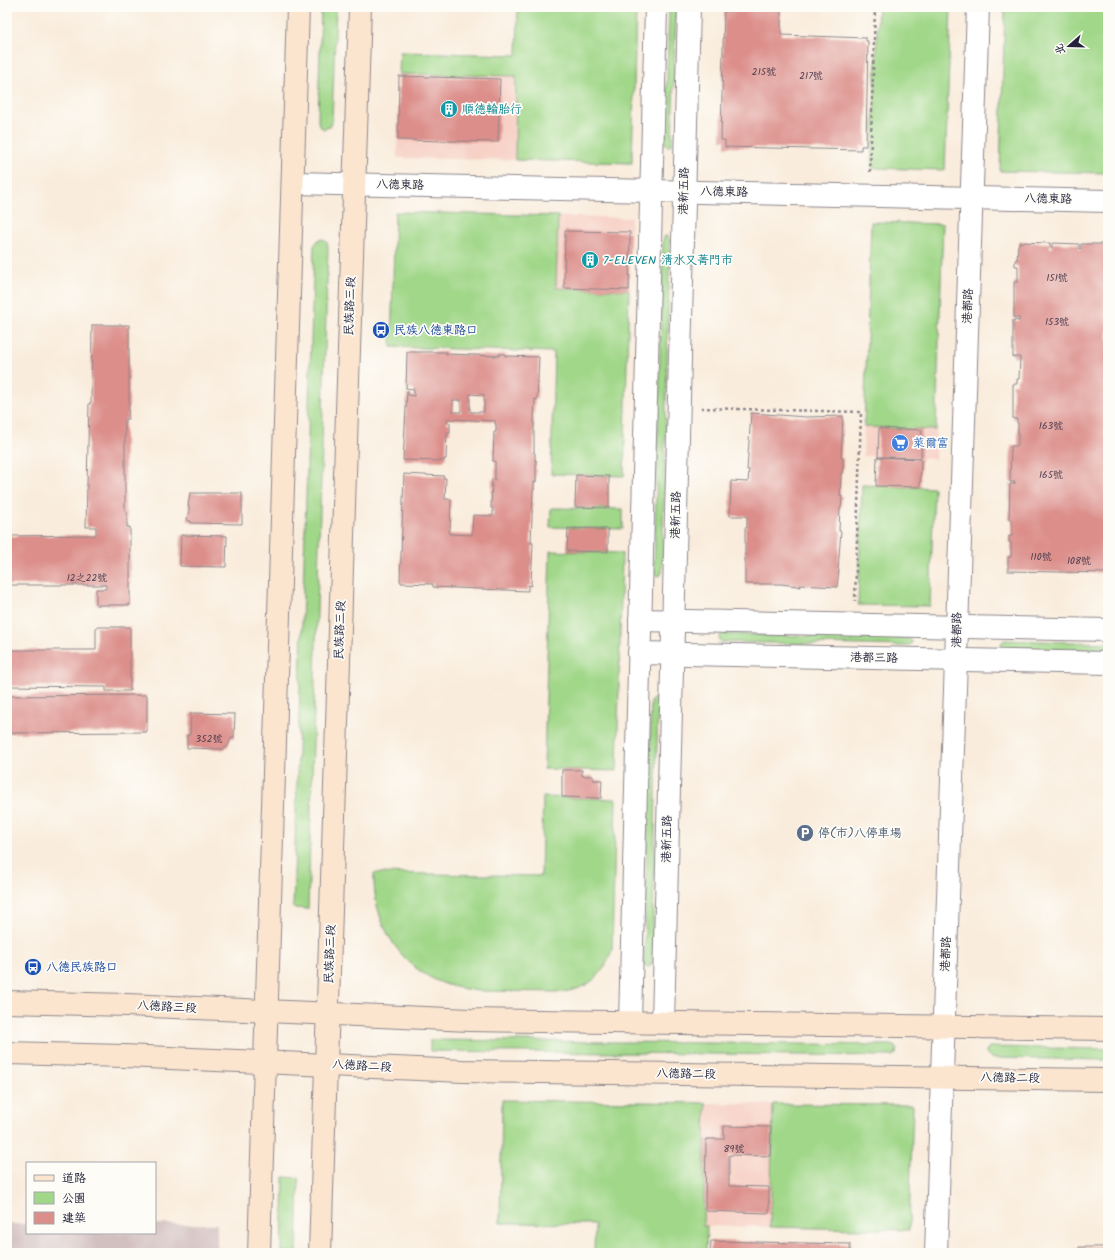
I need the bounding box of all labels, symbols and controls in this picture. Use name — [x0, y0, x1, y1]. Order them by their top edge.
north arrow — [1049, 26, 1089, 66]
text: 北 — [1050, 41, 1071, 57]
house number: 215號 — [752, 64, 776, 80]
house number: 217號 — [799, 68, 823, 84]
building icon: 順德輪胎行 — [439, 99, 459, 119]
place label: 順德輪胎行 — [462, 100, 522, 119]
street label: 港新五路 — [674, 167, 694, 215]
street label: 八德東路 — [376, 175, 424, 195]
street label: 八德東路 — [700, 182, 748, 202]
street label: 八德東路 — [1024, 189, 1072, 209]
building icon: 7-ELEVEN 清水又菁門市 — [580, 250, 600, 270]
place label: 7-ELEVEN 清水又菁門市 — [603, 251, 733, 270]
house number: 151號 — [1046, 270, 1068, 286]
street label: 民族路三段 — [339, 276, 361, 336]
street label: 港都路 — [958, 288, 978, 324]
house number: 153號 — [1045, 314, 1069, 330]
bus stop icon: 民族八德東路口 — [371, 320, 391, 340]
place label: 民族八德東路口 — [394, 321, 478, 340]
house number: 163號 — [1039, 418, 1063, 434]
supermarket icon: 萊爾富 — [890, 433, 910, 453]
place label: 萊爾富 — [913, 434, 949, 453]
house number: 165號 — [1039, 467, 1063, 483]
street label: 港新五路 — [666, 491, 686, 539]
house number: 110號 — [1030, 549, 1052, 565]
house number: 108號 — [1067, 553, 1091, 569]
house number: 12之22號 — [67, 570, 107, 586]
street label: 民族路三段 — [329, 600, 351, 660]
street label: 港都路 — [947, 612, 967, 648]
street label: 港都三路 — [850, 648, 898, 668]
house number: 352號 — [196, 731, 222, 747]
street label: 港新五路 — [657, 815, 677, 863]
parking icon: 停(市)八停車場 — [795, 823, 815, 843]
place label: 停(市)八停車場 — [818, 824, 902, 843]
street label: 民族路三段 — [319, 924, 341, 984]
street label: 港都路 — [936, 936, 956, 972]
bus stop icon: 八德民族路口 — [23, 957, 43, 977]
place label: 八德民族路口 — [46, 958, 118, 977]
street label: 八德路三段 — [137, 996, 197, 1018]
street label: 八德路二段 — [332, 1055, 392, 1077]
street label: 八德路二段 — [656, 1064, 716, 1084]
street label: 八德路二段 — [980, 1068, 1040, 1088]
house number: 89號 — [724, 1141, 744, 1157]
legend — [26, 1162, 156, 1234]
text: 道路 — [62, 1169, 86, 1188]
text: 公園 — [62, 1189, 86, 1208]
text: 建築 — [62, 1209, 86, 1228]

